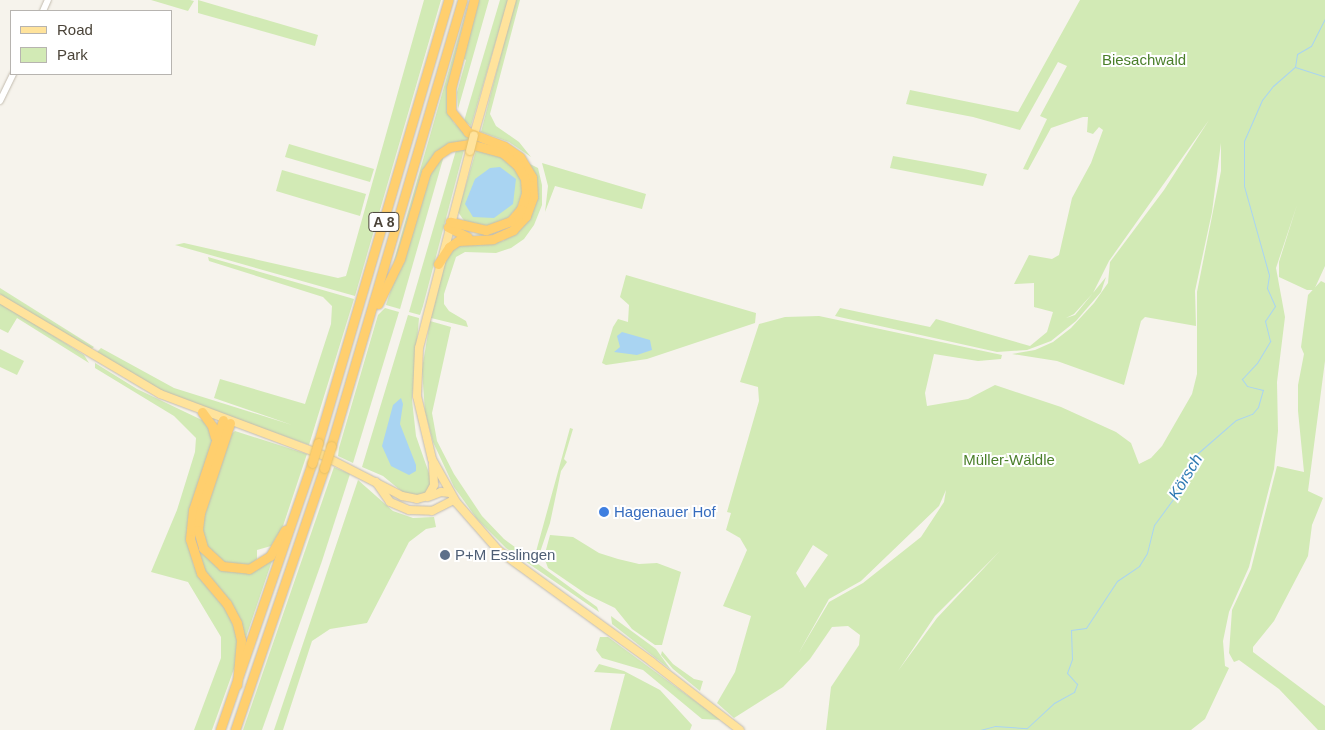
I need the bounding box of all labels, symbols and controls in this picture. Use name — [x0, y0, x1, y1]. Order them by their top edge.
legend — [10, 10, 172, 75]
text: Road — [57, 21, 93, 38]
text: Park — [57, 46, 88, 63]
park label: Biesachwald — [1102, 51, 1186, 69]
road number: A 8 — [368, 210, 400, 233]
park label: Müller-Wäldle — [963, 451, 1055, 469]
water label: Körsch — [1165, 451, 1207, 503]
place label: Hagenauer Hof — [614, 503, 716, 521]
marker: Hagenauer Hof — [598, 506, 610, 518]
place label: P+M Esslingen — [455, 546, 555, 564]
marker: P+M Esslingen — [439, 549, 451, 561]

